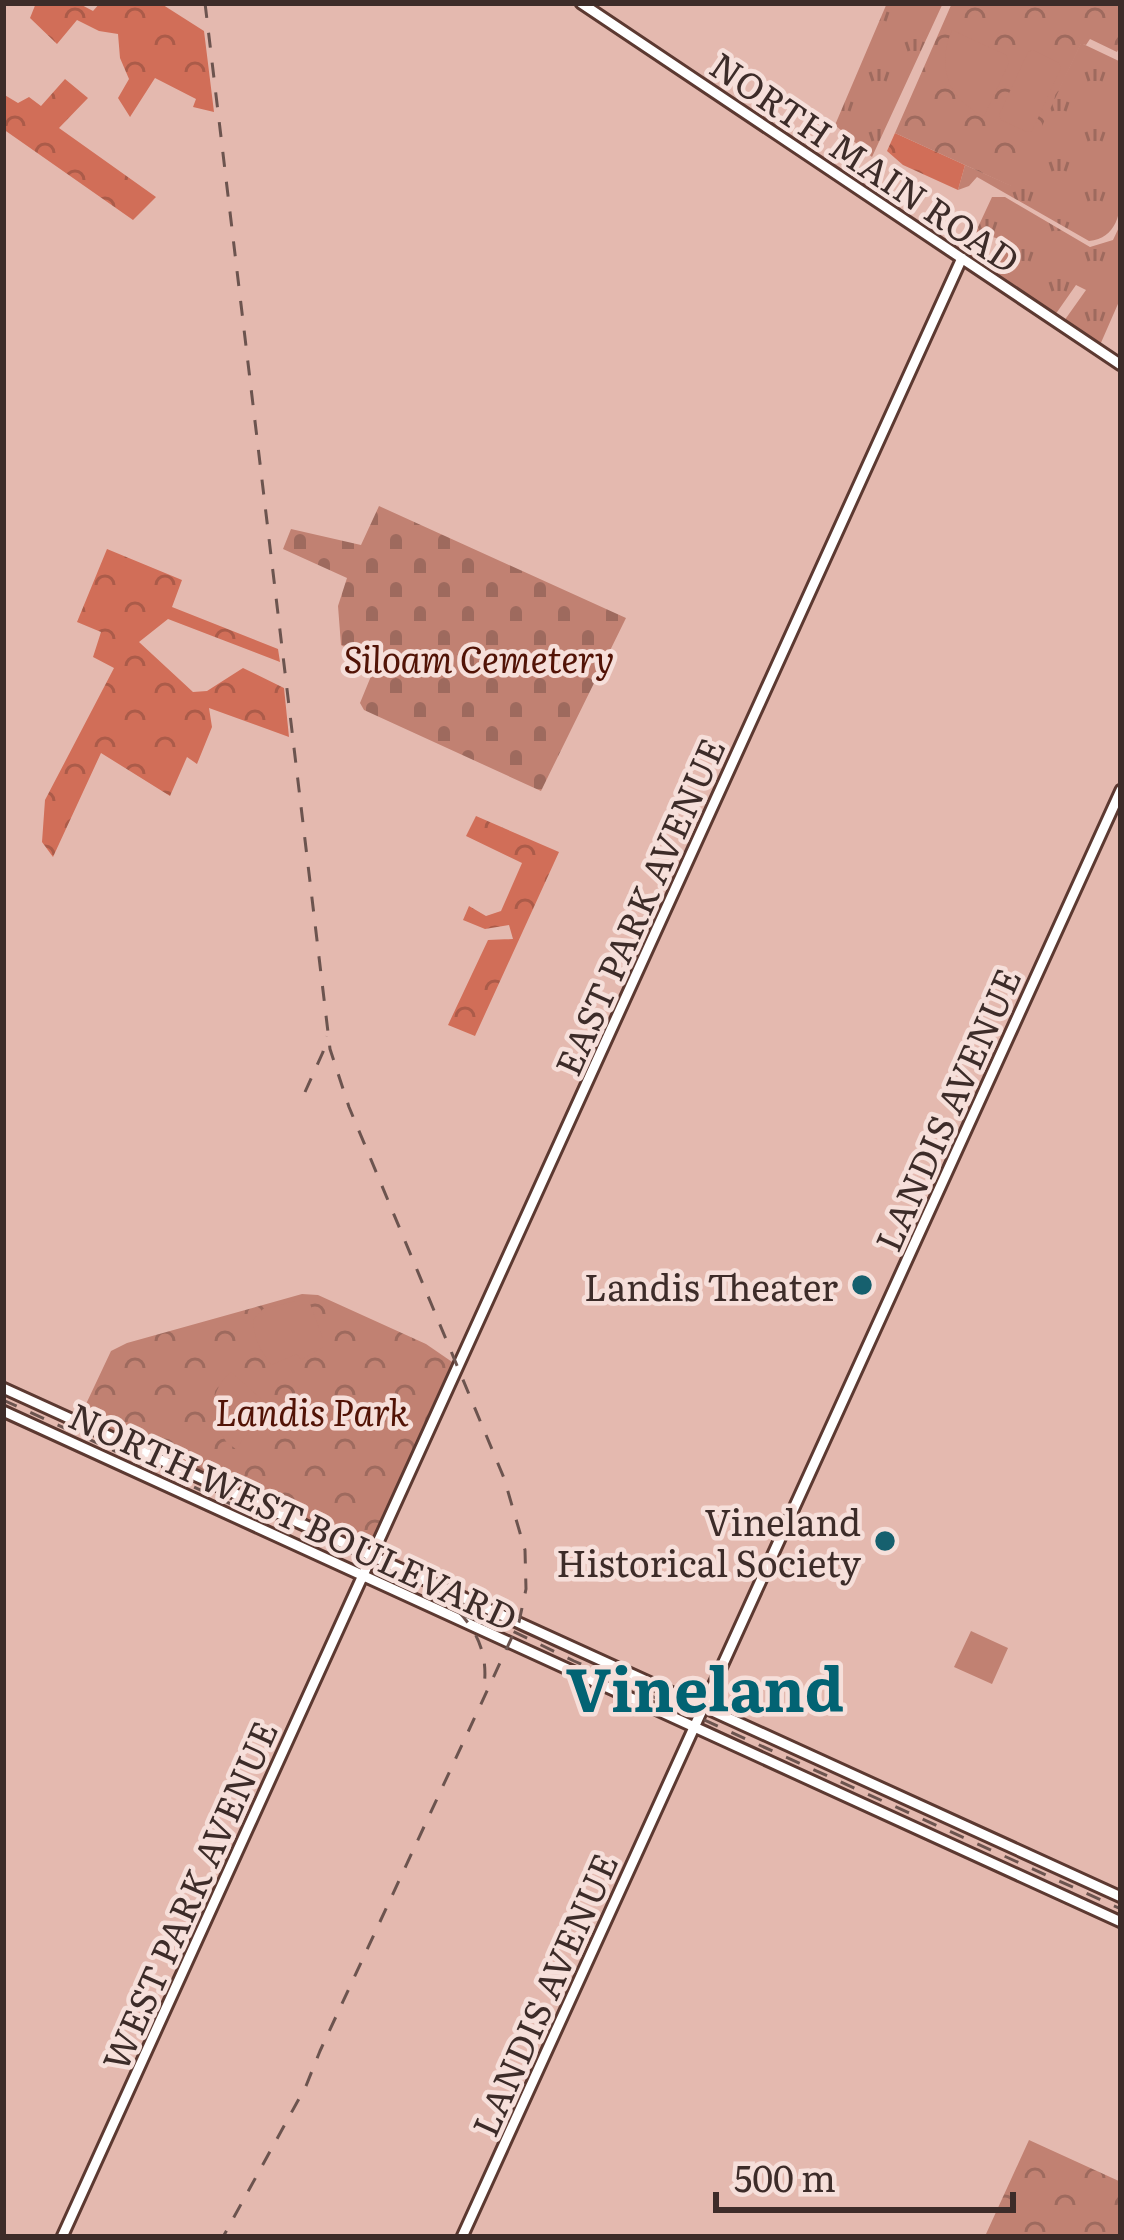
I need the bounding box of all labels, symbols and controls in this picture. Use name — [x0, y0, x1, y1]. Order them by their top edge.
street label: NORTH MAIN ROAD — [701, 37, 1031, 285]
park label: Siloam Cemetery — [344, 631, 614, 684]
street label: EAST PARK AVENUE — [540, 729, 736, 1083]
street label: LANDIS AVENUE — [860, 959, 1032, 1259]
place label: Landis Theater — [584, 1259, 838, 1312]
marker: Landis Theater — [849, 1272, 875, 1298]
park label: Landis Park — [215, 1384, 409, 1437]
street label: NORTH WEST BOULEVARD — [61, 1388, 527, 1642]
place label: Vineland Historical Society — [556, 1494, 861, 1588]
marker: Vineland Historical Society — [872, 1528, 898, 1554]
district label: Vineland — [566, 1641, 844, 1730]
street label: WEST PARK AVENUE — [87, 1712, 289, 2078]
street label: LANDIS AVENUE — [457, 1844, 629, 2144]
scale bar — [716, 2138, 1013, 2212]
text: 500 m — [734, 2150, 836, 2203]

